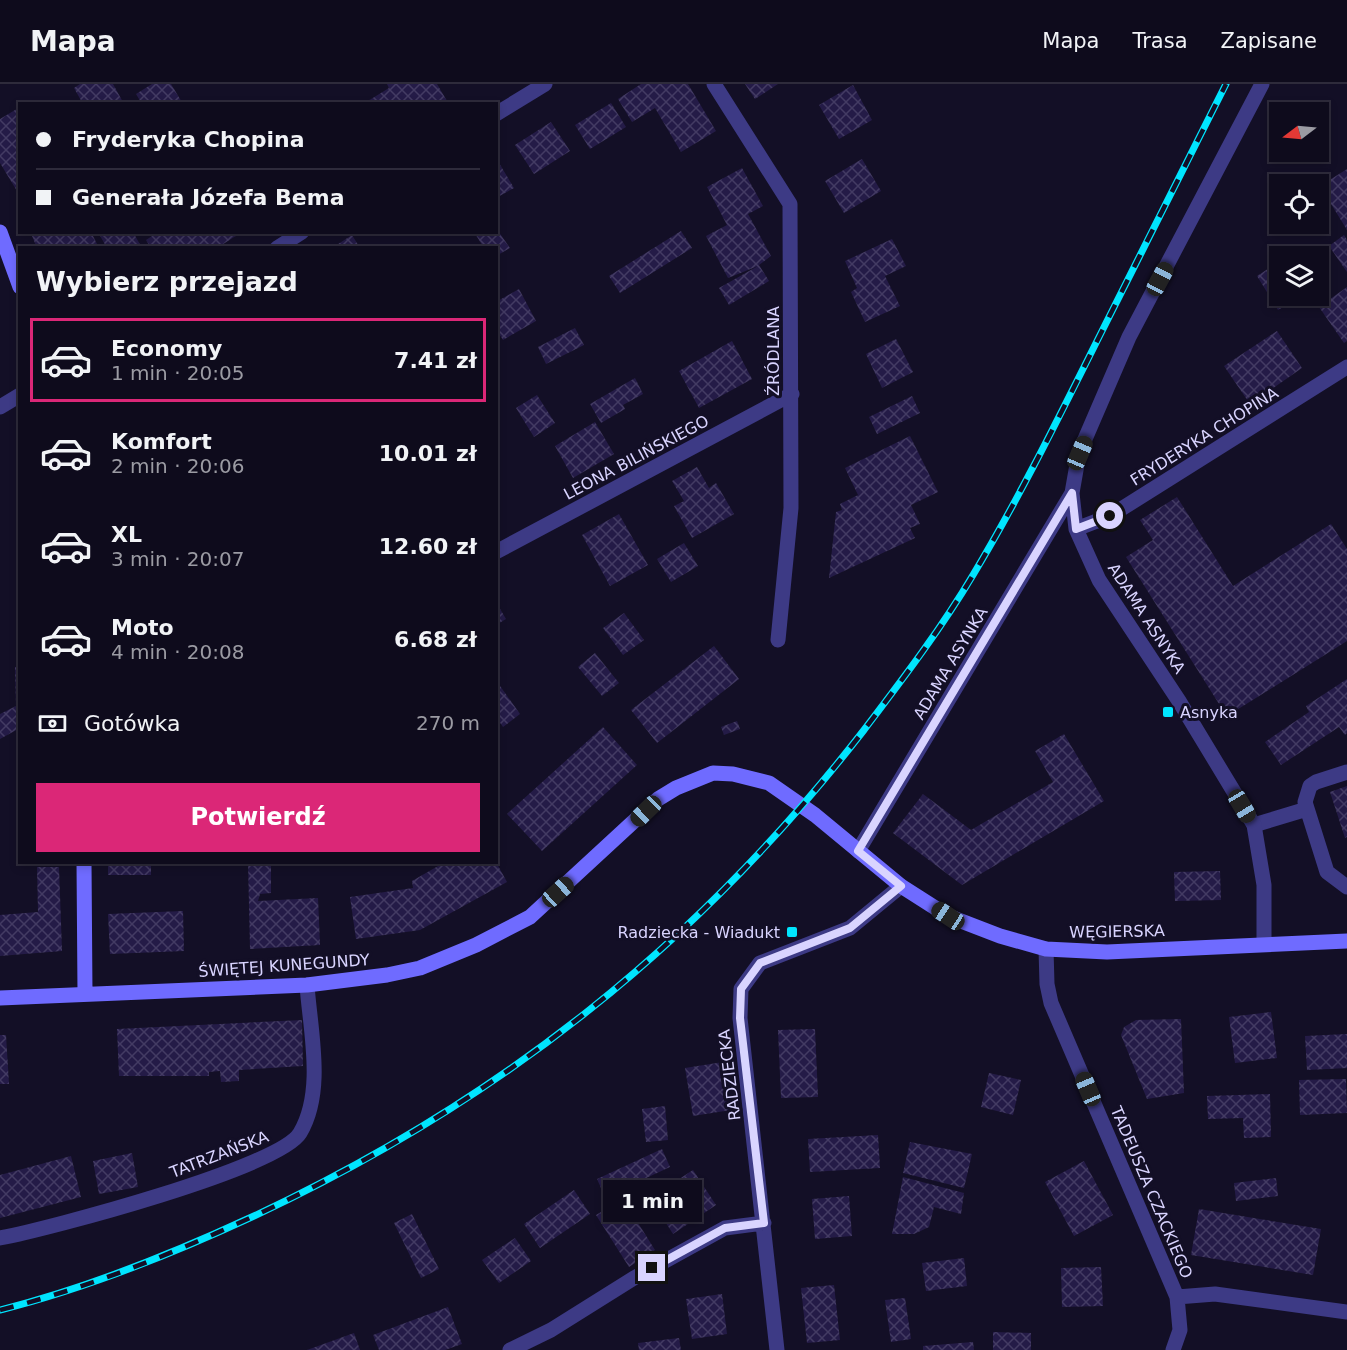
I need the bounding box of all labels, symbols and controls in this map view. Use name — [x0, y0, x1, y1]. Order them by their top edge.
text: Mapa — [30, 25, 116, 58]
text: Mapa — [1042, 29, 1099, 53]
text: Trasa — [1132, 29, 1188, 53]
text: Zapisane — [1221, 29, 1317, 53]
north arrow — [1269, 102, 1329, 162]
map controls — [1269, 102, 1329, 306]
text: Fryderyka Chopina — [72, 127, 305, 152]
button: locate — [1269, 174, 1329, 234]
text: Generała Józefa Bema — [72, 185, 345, 210]
button: layers — [1269, 246, 1329, 306]
car — [1144, 259, 1176, 299]
text: Wybierz przejazd — [36, 266, 298, 297]
street label: ŹRÓDLANA — [764, 306, 783, 396]
icon: car — [39, 333, 93, 387]
text: Economy — [111, 336, 222, 361]
text: 7.41 zł — [394, 348, 477, 373]
text: 1 min · 20:05 — [111, 361, 245, 385]
street label: FRYDERYKA CHOPINA — [1127, 383, 1282, 490]
street label: LEONA BILIŃSKIEGO — [561, 411, 712, 504]
icon: car — [39, 426, 93, 480]
text: Komfort — [111, 429, 212, 454]
car — [1065, 433, 1095, 473]
text: 10.01 zł — [379, 441, 477, 466]
text: 2 min · 20:06 — [111, 454, 245, 478]
route start — [1096, 502, 1123, 529]
icon: car — [39, 519, 93, 573]
text: XL — [111, 522, 142, 547]
text: 12.60 zł — [379, 534, 477, 559]
text: 3 min · 20:07 — [111, 547, 245, 571]
street label: ADAMA ASNYKA — [1104, 560, 1189, 677]
street label: ADAMA ASYNKA — [909, 604, 992, 723]
icon: car — [39, 612, 93, 666]
text: Moto — [111, 615, 174, 640]
text: 6.68 zł — [394, 627, 477, 652]
text: 4 min · 20:08 — [111, 640, 245, 664]
place label: Asnyka — [1180, 703, 1238, 722]
marker: Asnyka — [1161, 705, 1175, 719]
icon: cash — [36, 707, 69, 740]
text: Gotówka — [84, 711, 180, 736]
text: 270 m — [416, 711, 480, 735]
button: Potwierdź — [36, 783, 480, 852]
car — [1225, 786, 1259, 826]
car — [627, 792, 665, 830]
car — [539, 873, 577, 911]
car — [928, 899, 968, 933]
street label: WĘGIERSKA — [1069, 921, 1165, 942]
place label: Radziecka - Wiadukt — [618, 923, 780, 942]
marker: Radziecka - Wiadukt — [785, 925, 799, 939]
street label: ŚWIĘTEJ KUNEGUNDY — [198, 950, 371, 981]
street label: RADZIECKA — [714, 1028, 745, 1122]
car — [1073, 1069, 1103, 1109]
street label: TADEUSZA CZACKIEGO — [1106, 1102, 1196, 1281]
street label: TATRZAŃSKA — [166, 1127, 271, 1182]
callout: 1 min — [602, 1181, 702, 1223]
text: 1 min — [621, 1189, 684, 1213]
route end — [638, 1254, 665, 1281]

